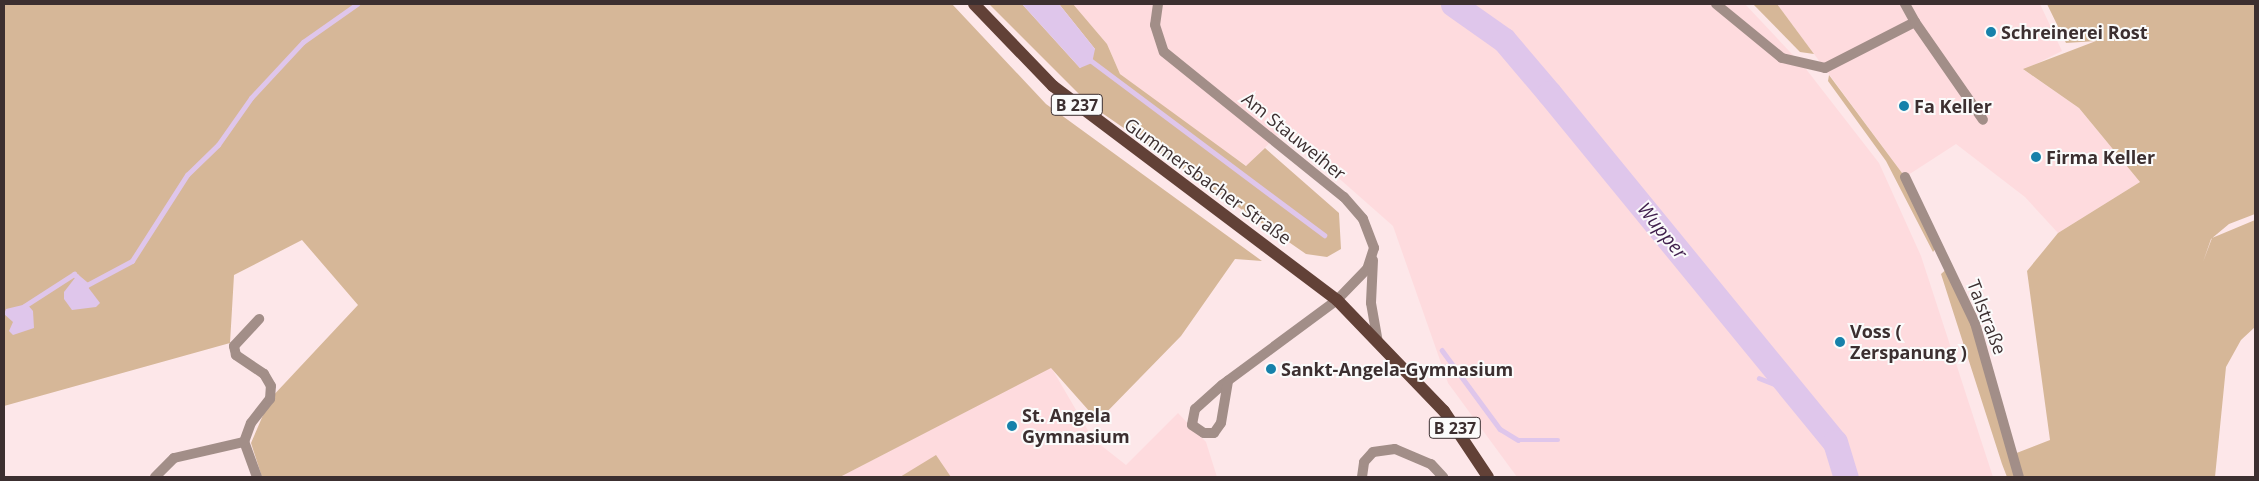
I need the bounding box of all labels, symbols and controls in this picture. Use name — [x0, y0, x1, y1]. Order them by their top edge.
place label: Schreinerei Rost — [2001, 21, 2148, 43]
marker: Schreinerei Rost — [1985, 26, 1997, 38]
street label: Am Stauweiher — [1238, 88, 1350, 184]
road number: B 237 — [1051, 92, 1103, 118]
place label: Fa Keller — [1914, 95, 1992, 117]
marker: Fa Keller — [1898, 100, 1910, 112]
street label: Gummersbacher Straße — [1120, 113, 1296, 249]
place label: Firma Keller — [2046, 146, 2155, 168]
marker: Firma Keller — [2030, 151, 2042, 163]
water label: Wupper — [1632, 198, 1692, 264]
street label: Talstraße — [1963, 277, 2011, 357]
place label: Voss ( Zerspanung ) — [1850, 321, 1967, 364]
marker: Voss ( Zerspanung ) — [1834, 336, 1846, 348]
place label: Sankt-Angela-Gymnasium — [1281, 358, 1513, 380]
marker: Sankt-Angela-Gymnasium — [1265, 363, 1277, 375]
place label: St. Angela Gymnasium — [1022, 405, 1130, 448]
road number: B 237 — [1429, 414, 1481, 442]
marker: St. Angela Gymnasium — [1006, 420, 1018, 432]

